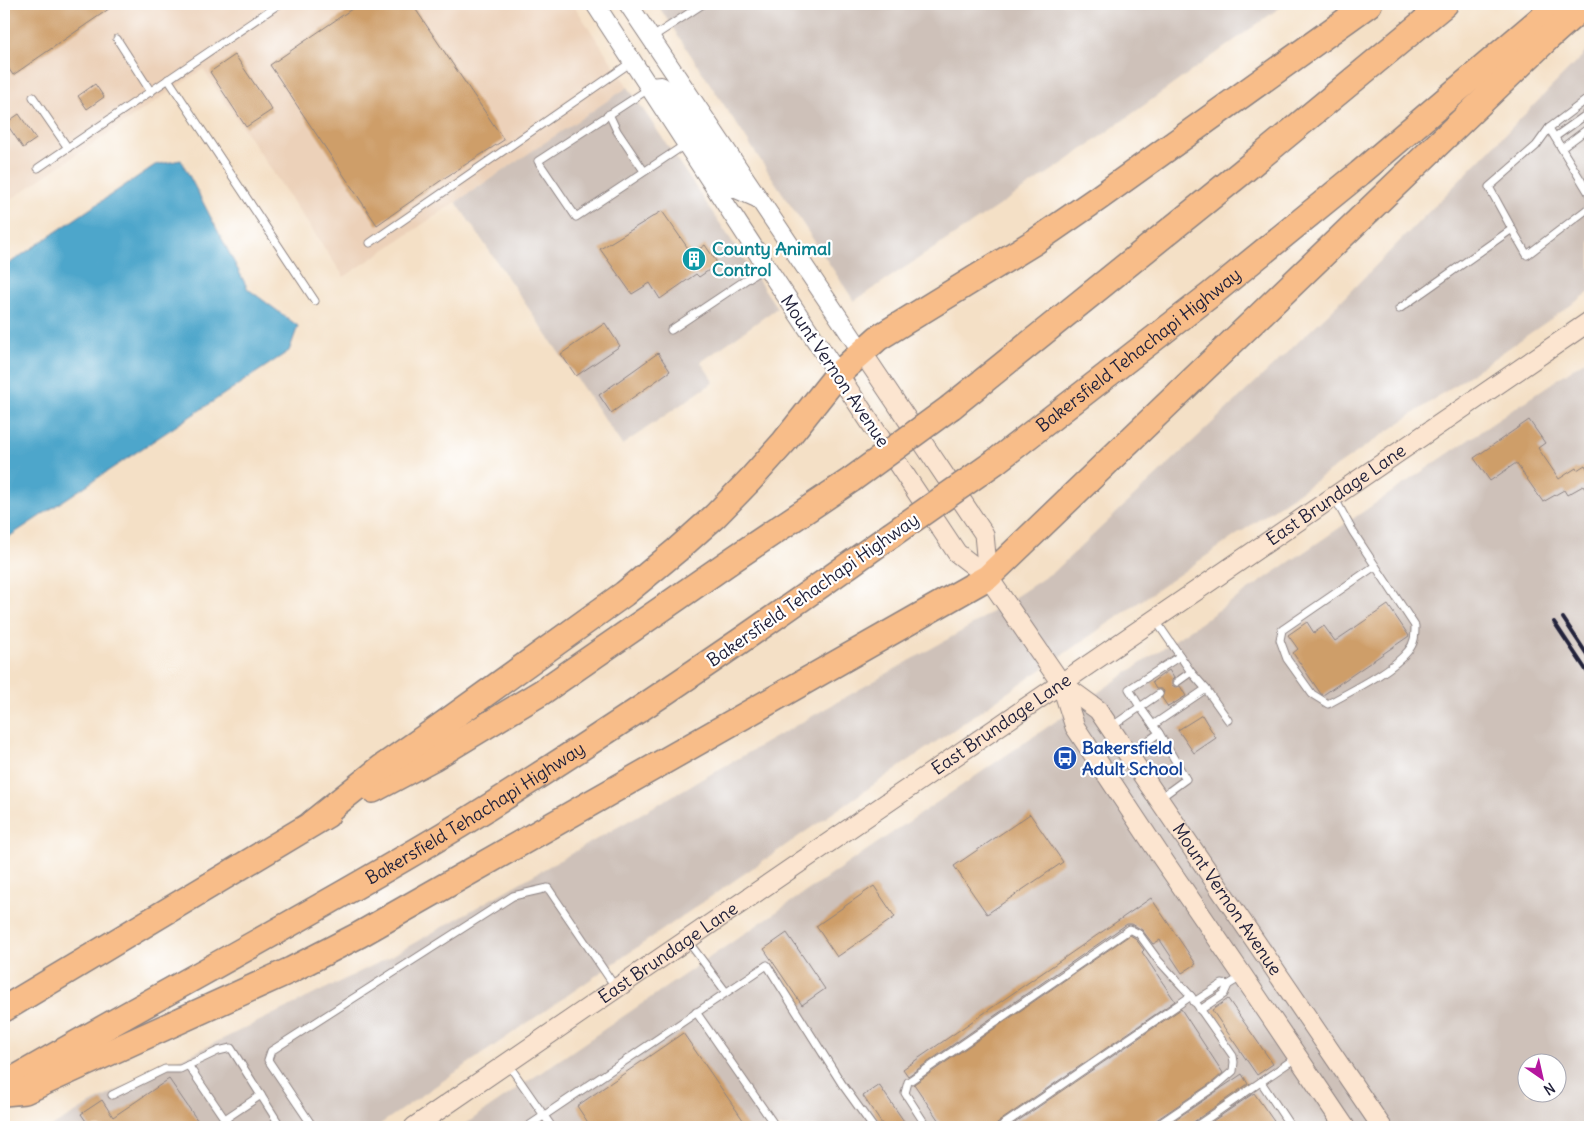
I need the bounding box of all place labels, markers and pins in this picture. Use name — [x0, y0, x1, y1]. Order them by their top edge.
place label: County Animal Control — [712, 237, 831, 281]
building icon: County Animal Control — [681, 246, 707, 272]
place label: Bakersfield Adult School — [1082, 736, 1183, 780]
bus stop icon: Bakersfield Adult School — [1052, 745, 1078, 771]

